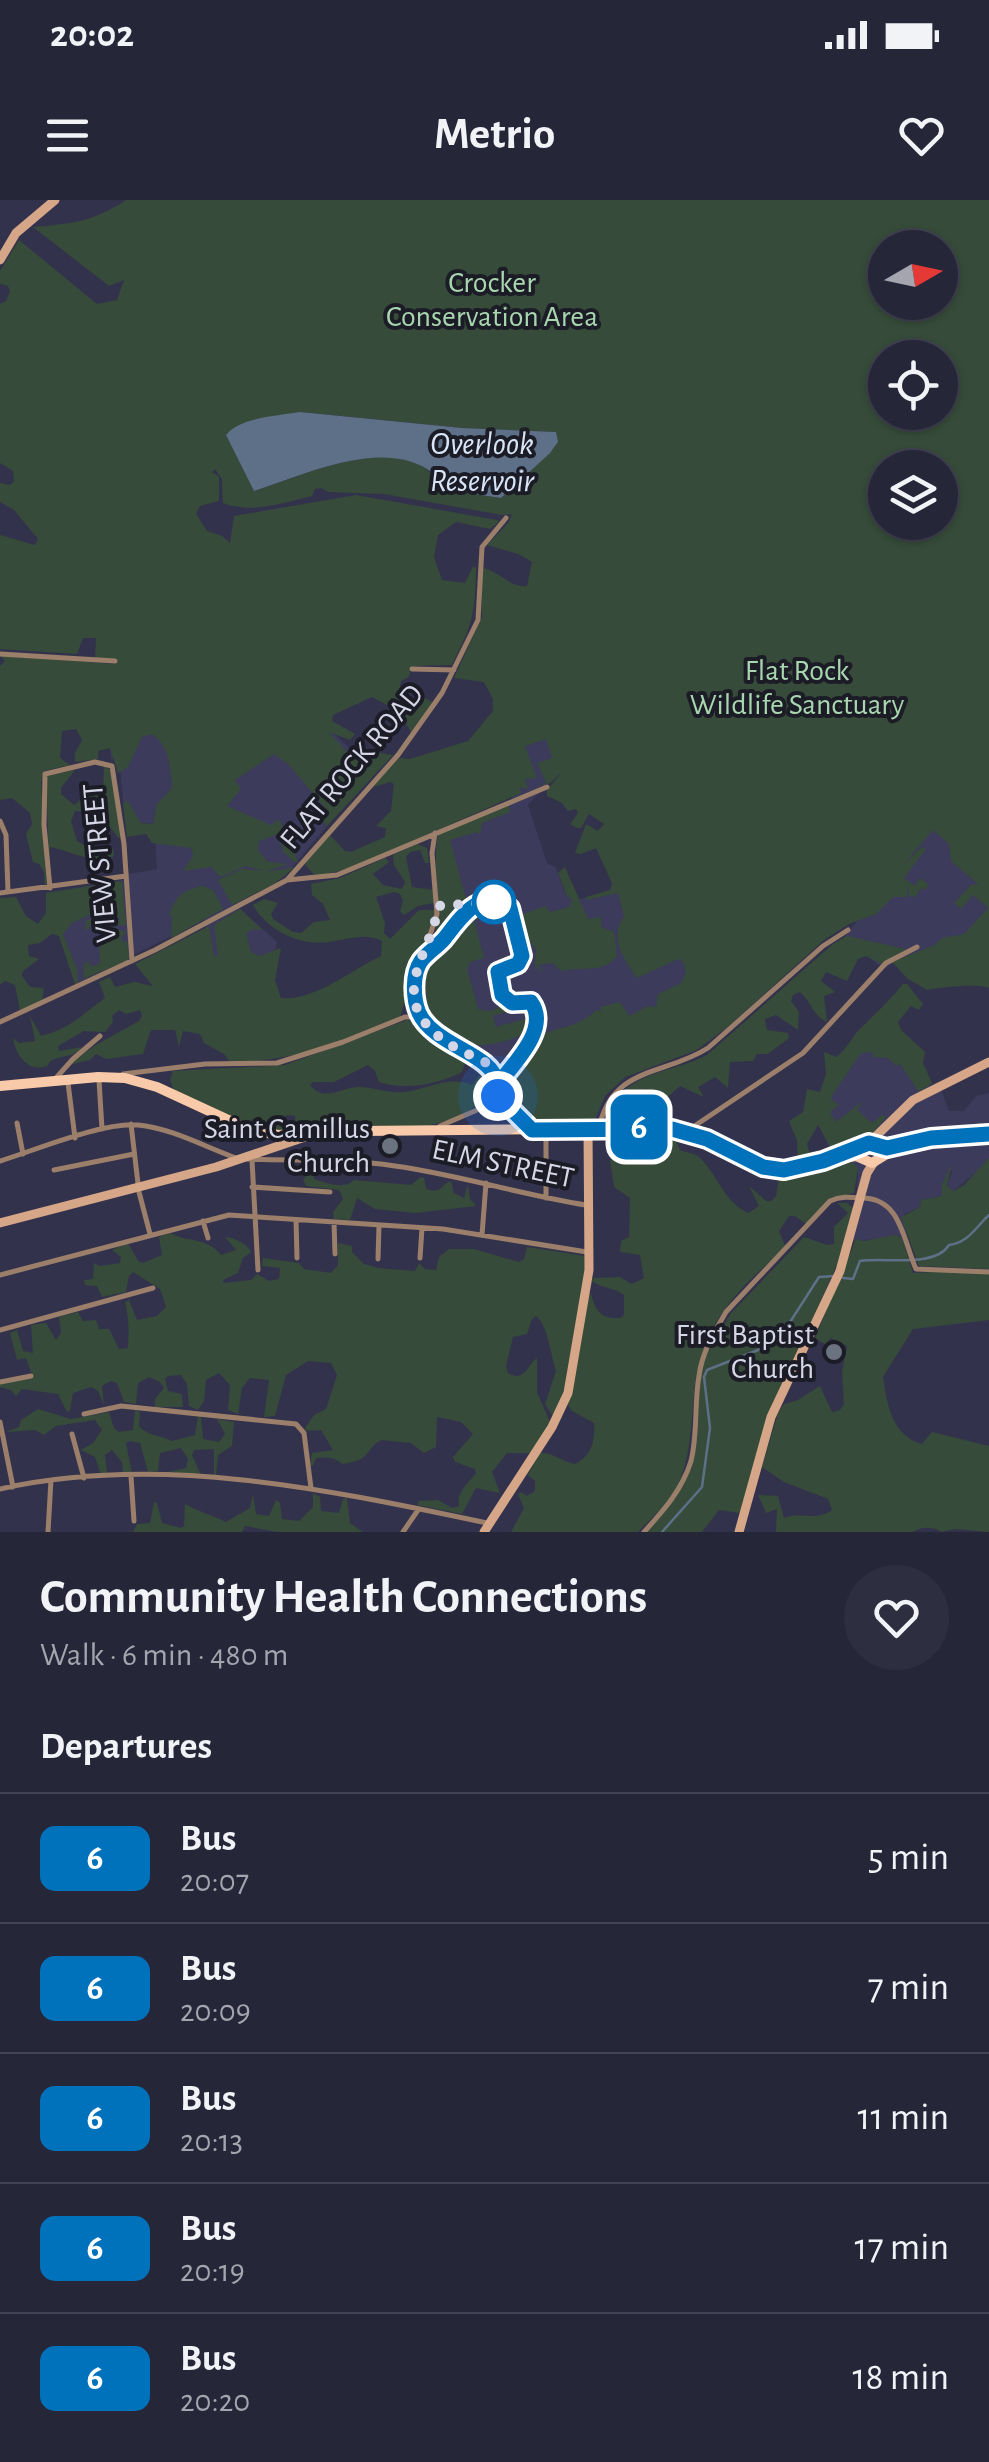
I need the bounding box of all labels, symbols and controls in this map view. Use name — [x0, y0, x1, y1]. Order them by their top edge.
text: 20:02 — [50, 16, 134, 54]
icon: menu — [40, 108, 95, 163]
icon: heart — [894, 108, 949, 163]
text: Metrio — [434, 112, 555, 157]
north arrow — [868, 230, 958, 320]
map controls — [868, 230, 958, 540]
park label: Crocker Conservation Area — [386, 268, 598, 332]
button: locate — [868, 340, 958, 430]
water label: Overlook Reservoir — [430, 428, 536, 497]
button: layers — [868, 450, 958, 540]
park label: Flat Rock Wildlife Sanctuary — [690, 656, 904, 720]
street label: FLAT ROCK ROAD — [275, 679, 429, 855]
street label: VIEW STREET — [78, 782, 122, 944]
unlabelled marker — [473, 881, 515, 923]
your location — [473, 1071, 523, 1121]
line badge: 6 — [606, 1094, 672, 1160]
text: 6 — [631, 1110, 647, 1145]
place label: Saint Camillus Church — [204, 1114, 370, 1178]
street label: ELM STREET — [429, 1134, 577, 1194]
marker: Saint Camillus Church — [379, 1135, 401, 1157]
place label: First Baptist Church — [676, 1320, 814, 1384]
marker: First Baptist Church — [823, 1341, 845, 1363]
button: heart — [844, 1565, 949, 1670]
text: Community Health Connections — [40, 1574, 647, 1622]
text: Walk · 6 min · 480 m — [40, 1639, 288, 1671]
text: Departures — [40, 1728, 212, 1766]
text: Bus — [180, 1820, 236, 1858]
text: 5 min — [868, 1839, 949, 1877]
text: 6 — [87, 1841, 103, 1876]
text: 20:07 — [180, 1865, 249, 1897]
text: Bus — [180, 1950, 236, 1988]
text: 7 min — [868, 1969, 949, 2007]
text: 6 — [87, 1971, 103, 2006]
text: 20:09 — [180, 1995, 251, 2027]
text: Bus — [180, 2080, 236, 2118]
text: 11 min — [857, 2099, 949, 2137]
text: 6 — [87, 2101, 103, 2136]
text: 20:13 — [180, 2125, 243, 2157]
text: Bus — [180, 2210, 236, 2248]
text: 17 min — [855, 2229, 949, 2267]
text: 6 — [87, 2231, 103, 2266]
text: 20:19 — [180, 2255, 245, 2287]
text: Bus — [180, 2340, 236, 2378]
text: 18 min — [852, 2359, 949, 2397]
text: 6 — [87, 2361, 103, 2396]
text: 20:20 — [180, 2385, 250, 2417]

